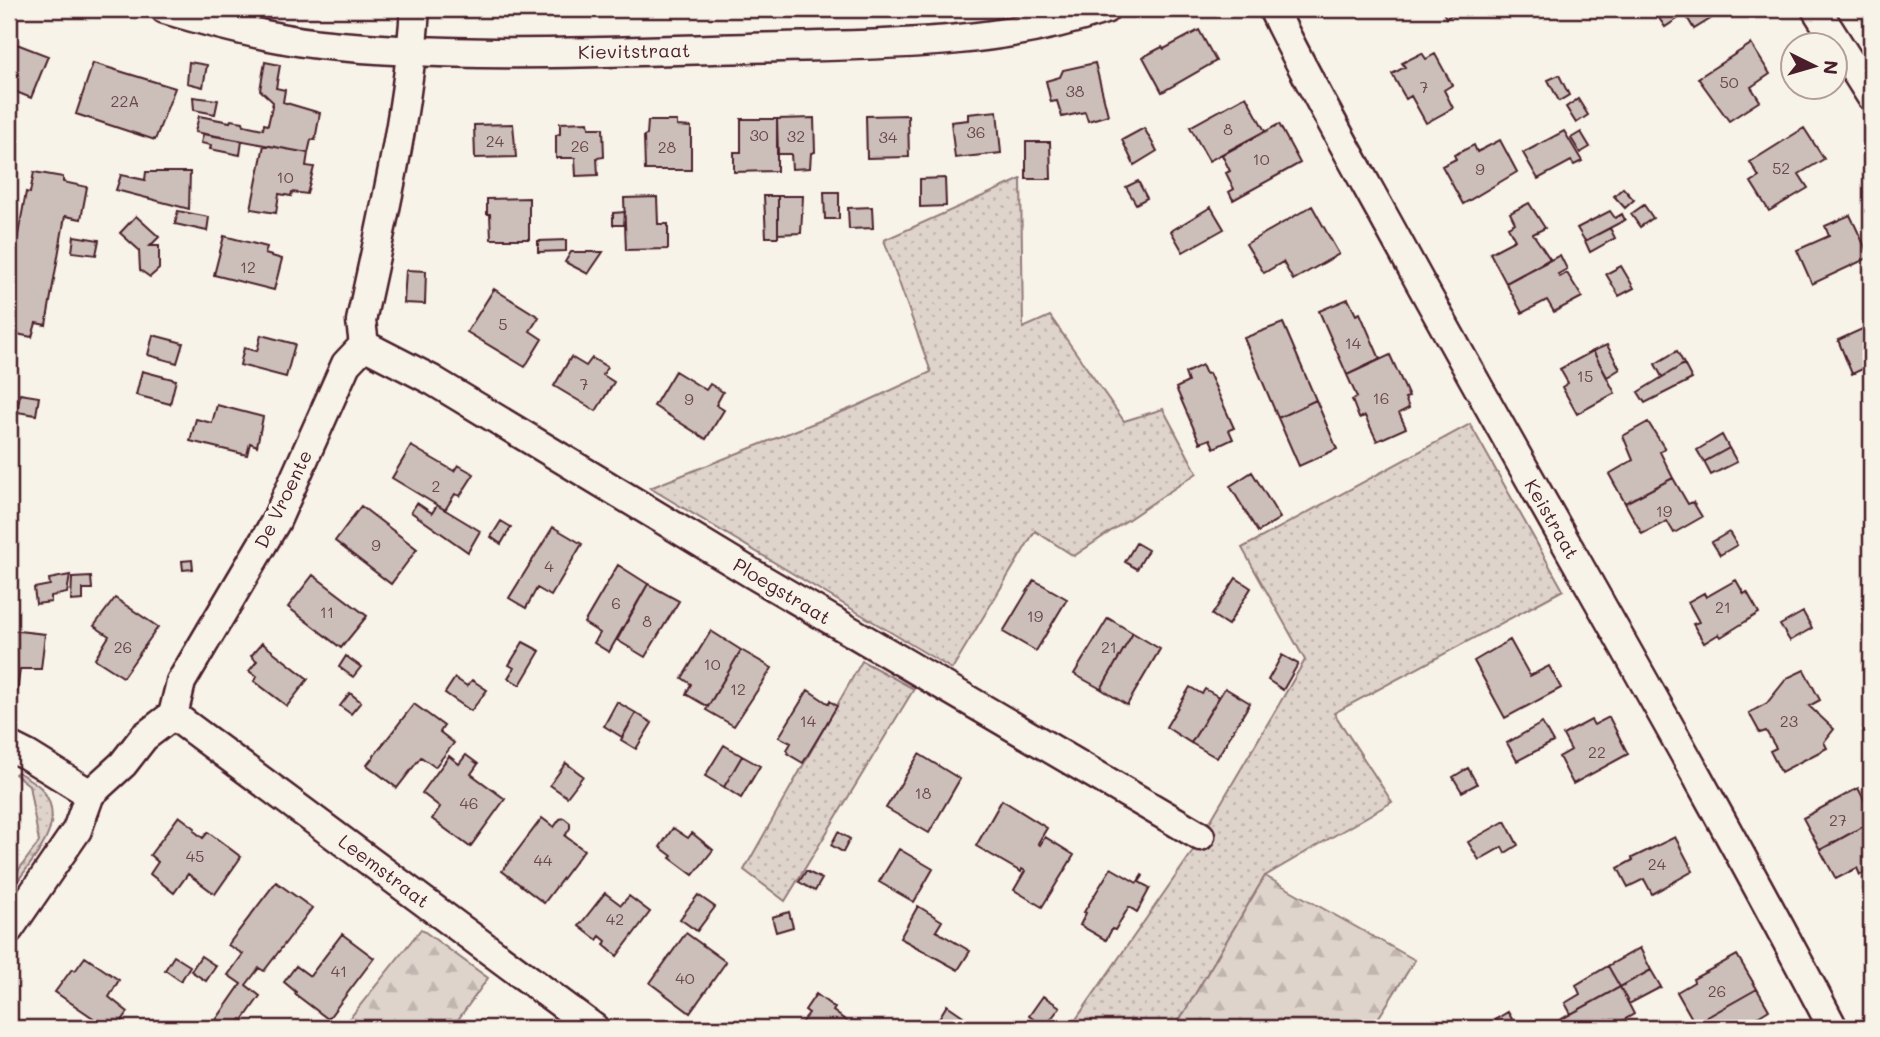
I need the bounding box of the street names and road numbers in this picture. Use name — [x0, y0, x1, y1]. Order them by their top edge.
street label: Kievitstraat — [578, 37, 690, 64]
street label: De Vroente — [248, 446, 317, 552]
street label: Keistraat — [1520, 474, 1585, 563]
street label: Ploegstraat — [729, 552, 836, 630]
street label: Leemstraat — [334, 828, 435, 913]

